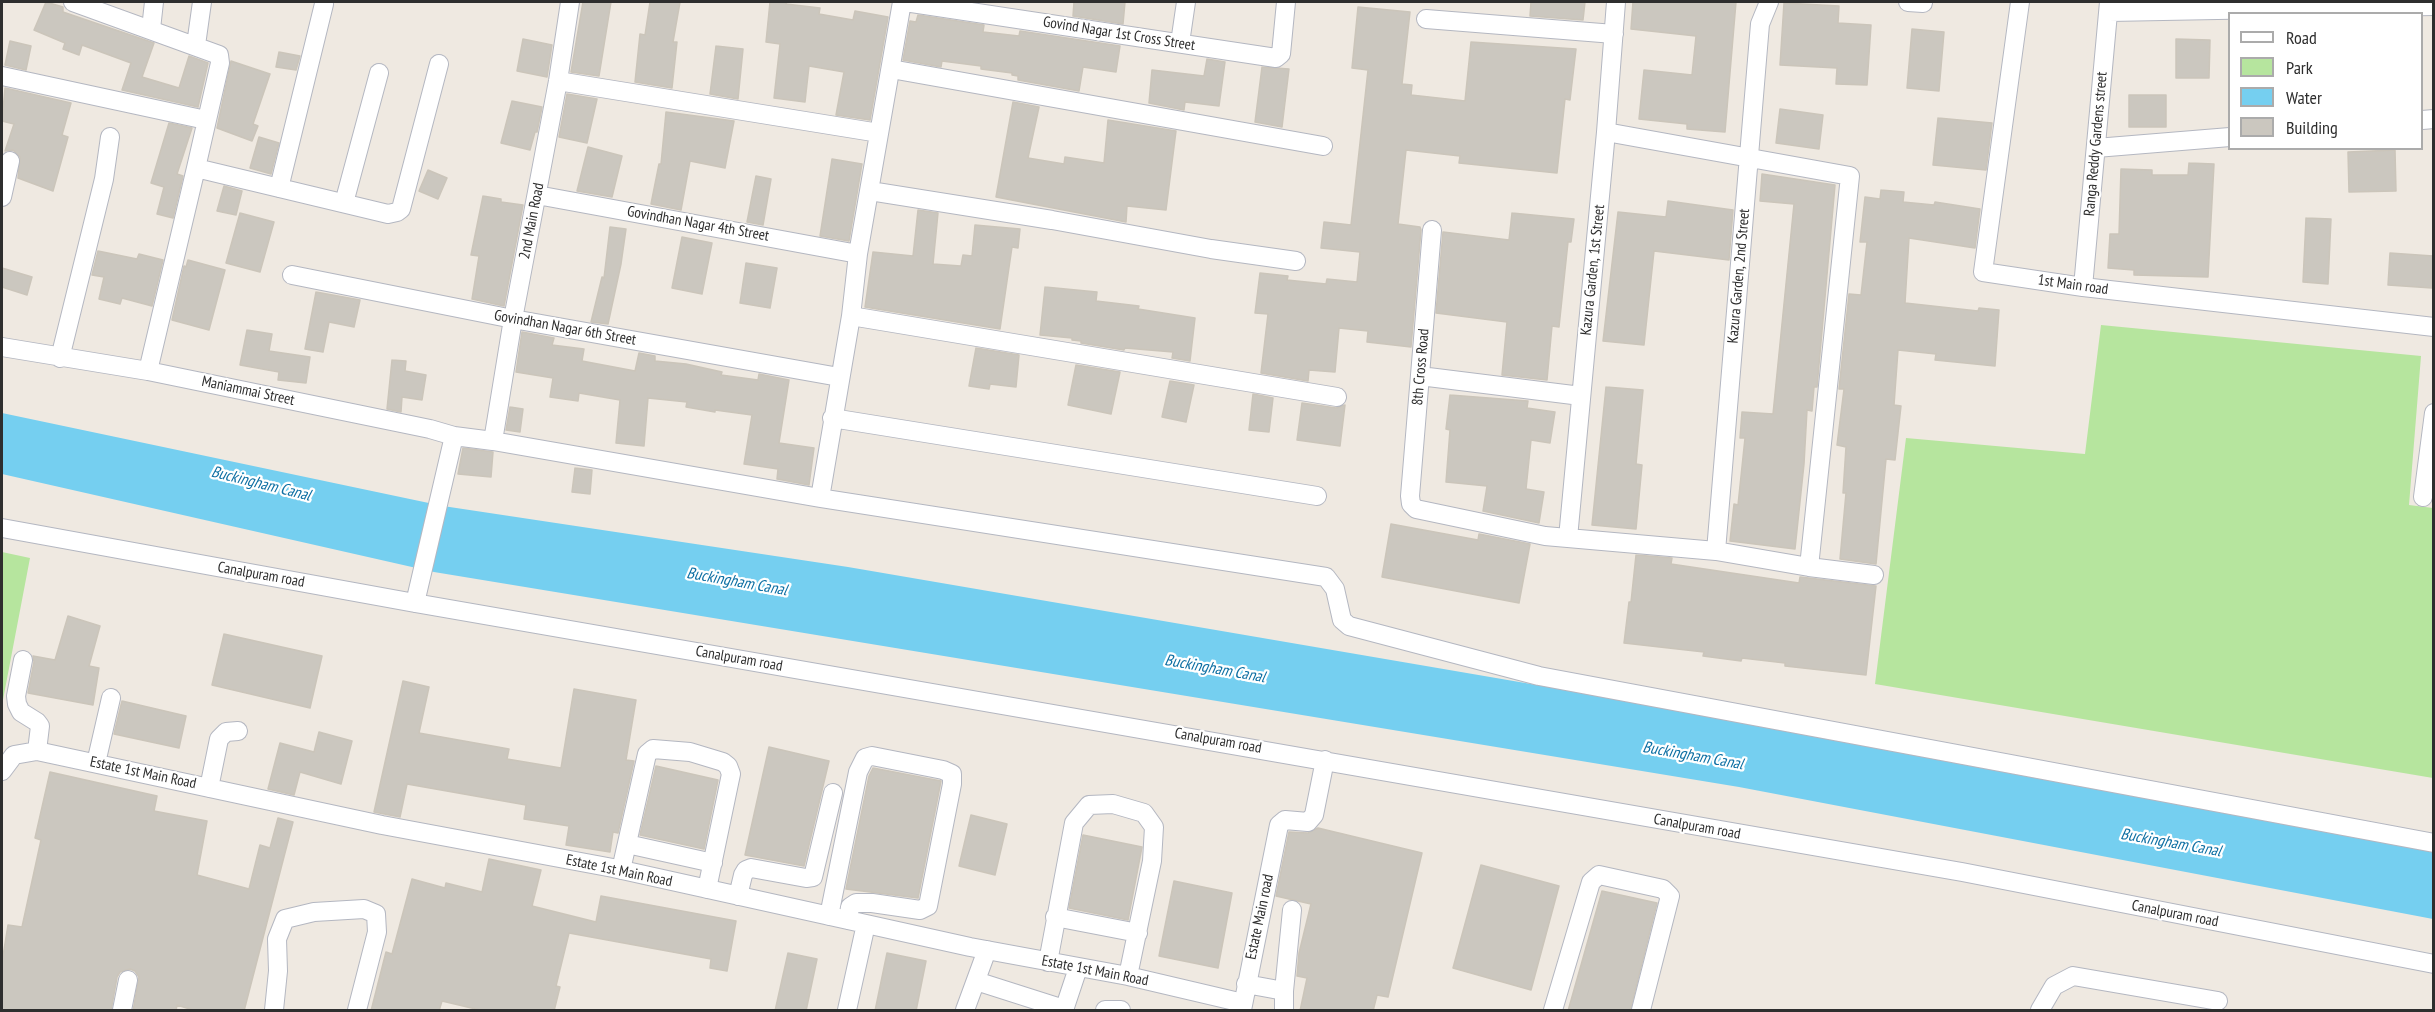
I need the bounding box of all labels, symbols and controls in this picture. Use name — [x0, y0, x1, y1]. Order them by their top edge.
legend — [2228, 12, 2423, 150]
street label: Govind Nagar 1st Cross Street — [1042, 13, 1196, 55]
text: Road — [2286, 26, 2317, 49]
text: Park — [2286, 56, 2313, 79]
street label: Ranga Reddy Gardens street — [2081, 71, 2111, 217]
text: Water — [2286, 86, 2322, 109]
text: Building — [2286, 116, 2338, 139]
street label: 2nd Main Road — [516, 181, 548, 261]
street label: Govindhan Nagar 4th Street — [626, 203, 770, 245]
street label: Kazura Garden, 1st Street — [1577, 204, 1609, 336]
street label: Kazura Garden, 2nd Street — [1724, 208, 1754, 344]
street label: 1st Main road — [2037, 271, 2109, 299]
street label: Govindhan Nagar 6th Street — [493, 307, 637, 349]
street label: 8th Cross Road — [1409, 328, 1433, 406]
street label: Maniammai Street — [200, 372, 296, 410]
water label: Buckingham Canal — [209, 462, 313, 506]
street label: Canalpuram road — [216, 559, 306, 591]
water label: Buckingham Canal — [685, 564, 789, 600]
street label: Canalpuram road — [694, 643, 784, 675]
water label: Buckingham Canal — [1163, 651, 1267, 687]
street label: Canalpuram road — [1173, 725, 1263, 757]
water label: Buckingham Canal — [1641, 738, 1745, 774]
street label: Estate 1st Main Road — [88, 753, 198, 793]
street label: Canalpuram road — [1652, 811, 1742, 843]
water label: Buckingham Canal — [2119, 825, 2223, 861]
street label: Estate 1st Main Road — [564, 851, 674, 891]
street label: Estate Main road — [1242, 873, 1278, 961]
street label: Canalpuram road — [2130, 897, 2220, 931]
street label: Estate 1st Main Road — [1040, 952, 1150, 990]

